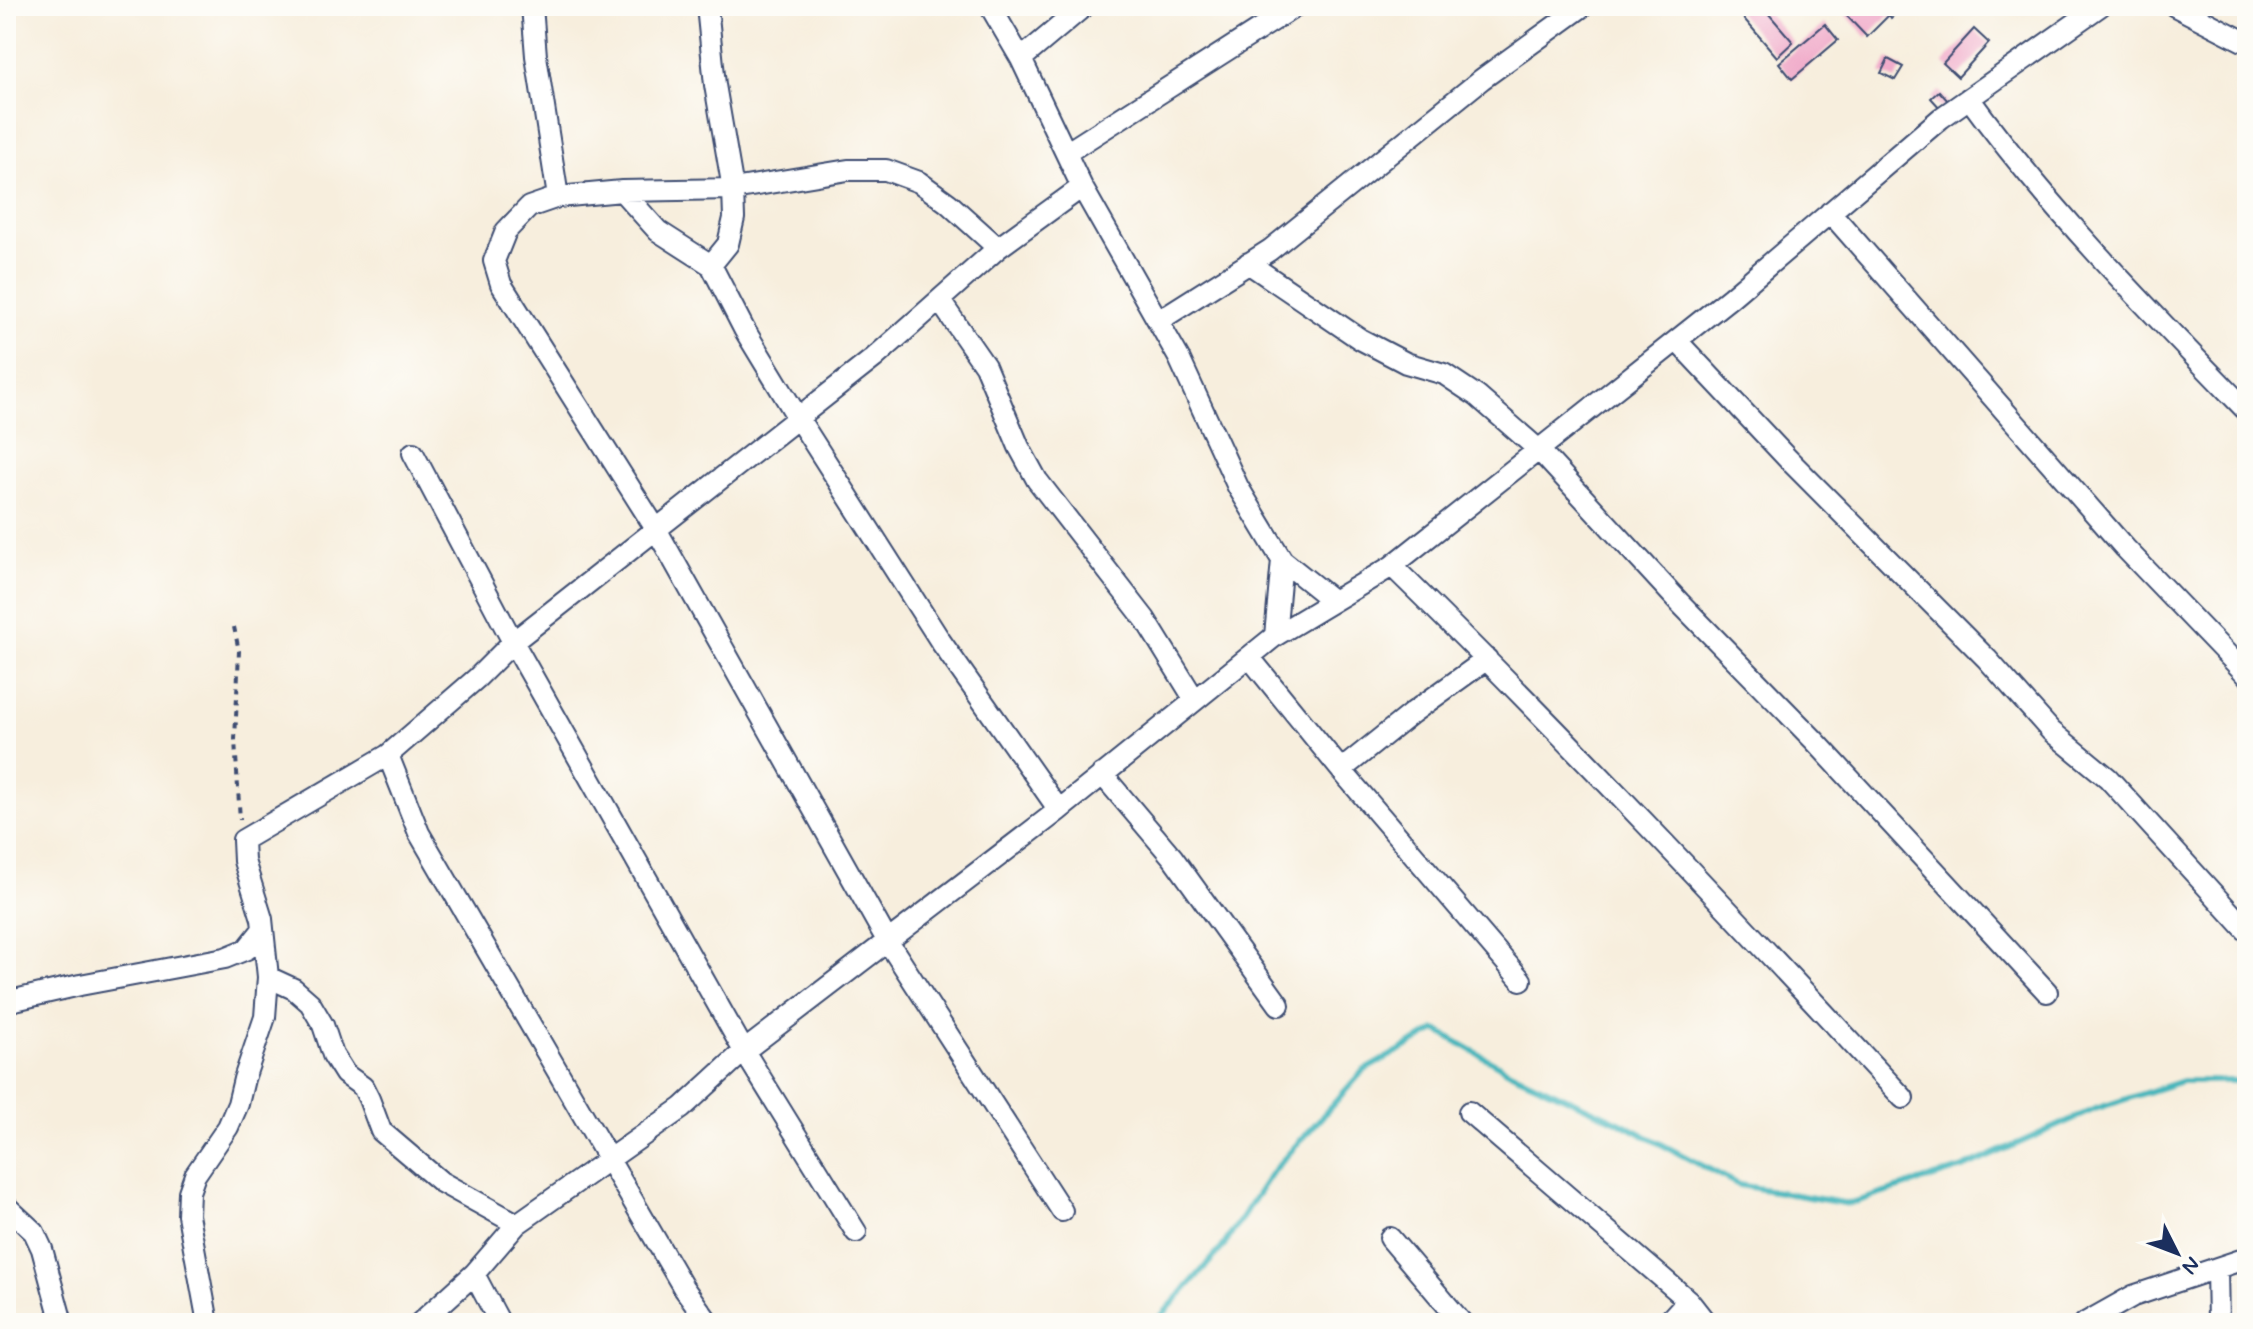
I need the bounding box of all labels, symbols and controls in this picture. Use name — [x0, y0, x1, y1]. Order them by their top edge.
north arrow — [2137, 1213, 2217, 1293]
text: N — [2175, 1250, 2206, 1280]

